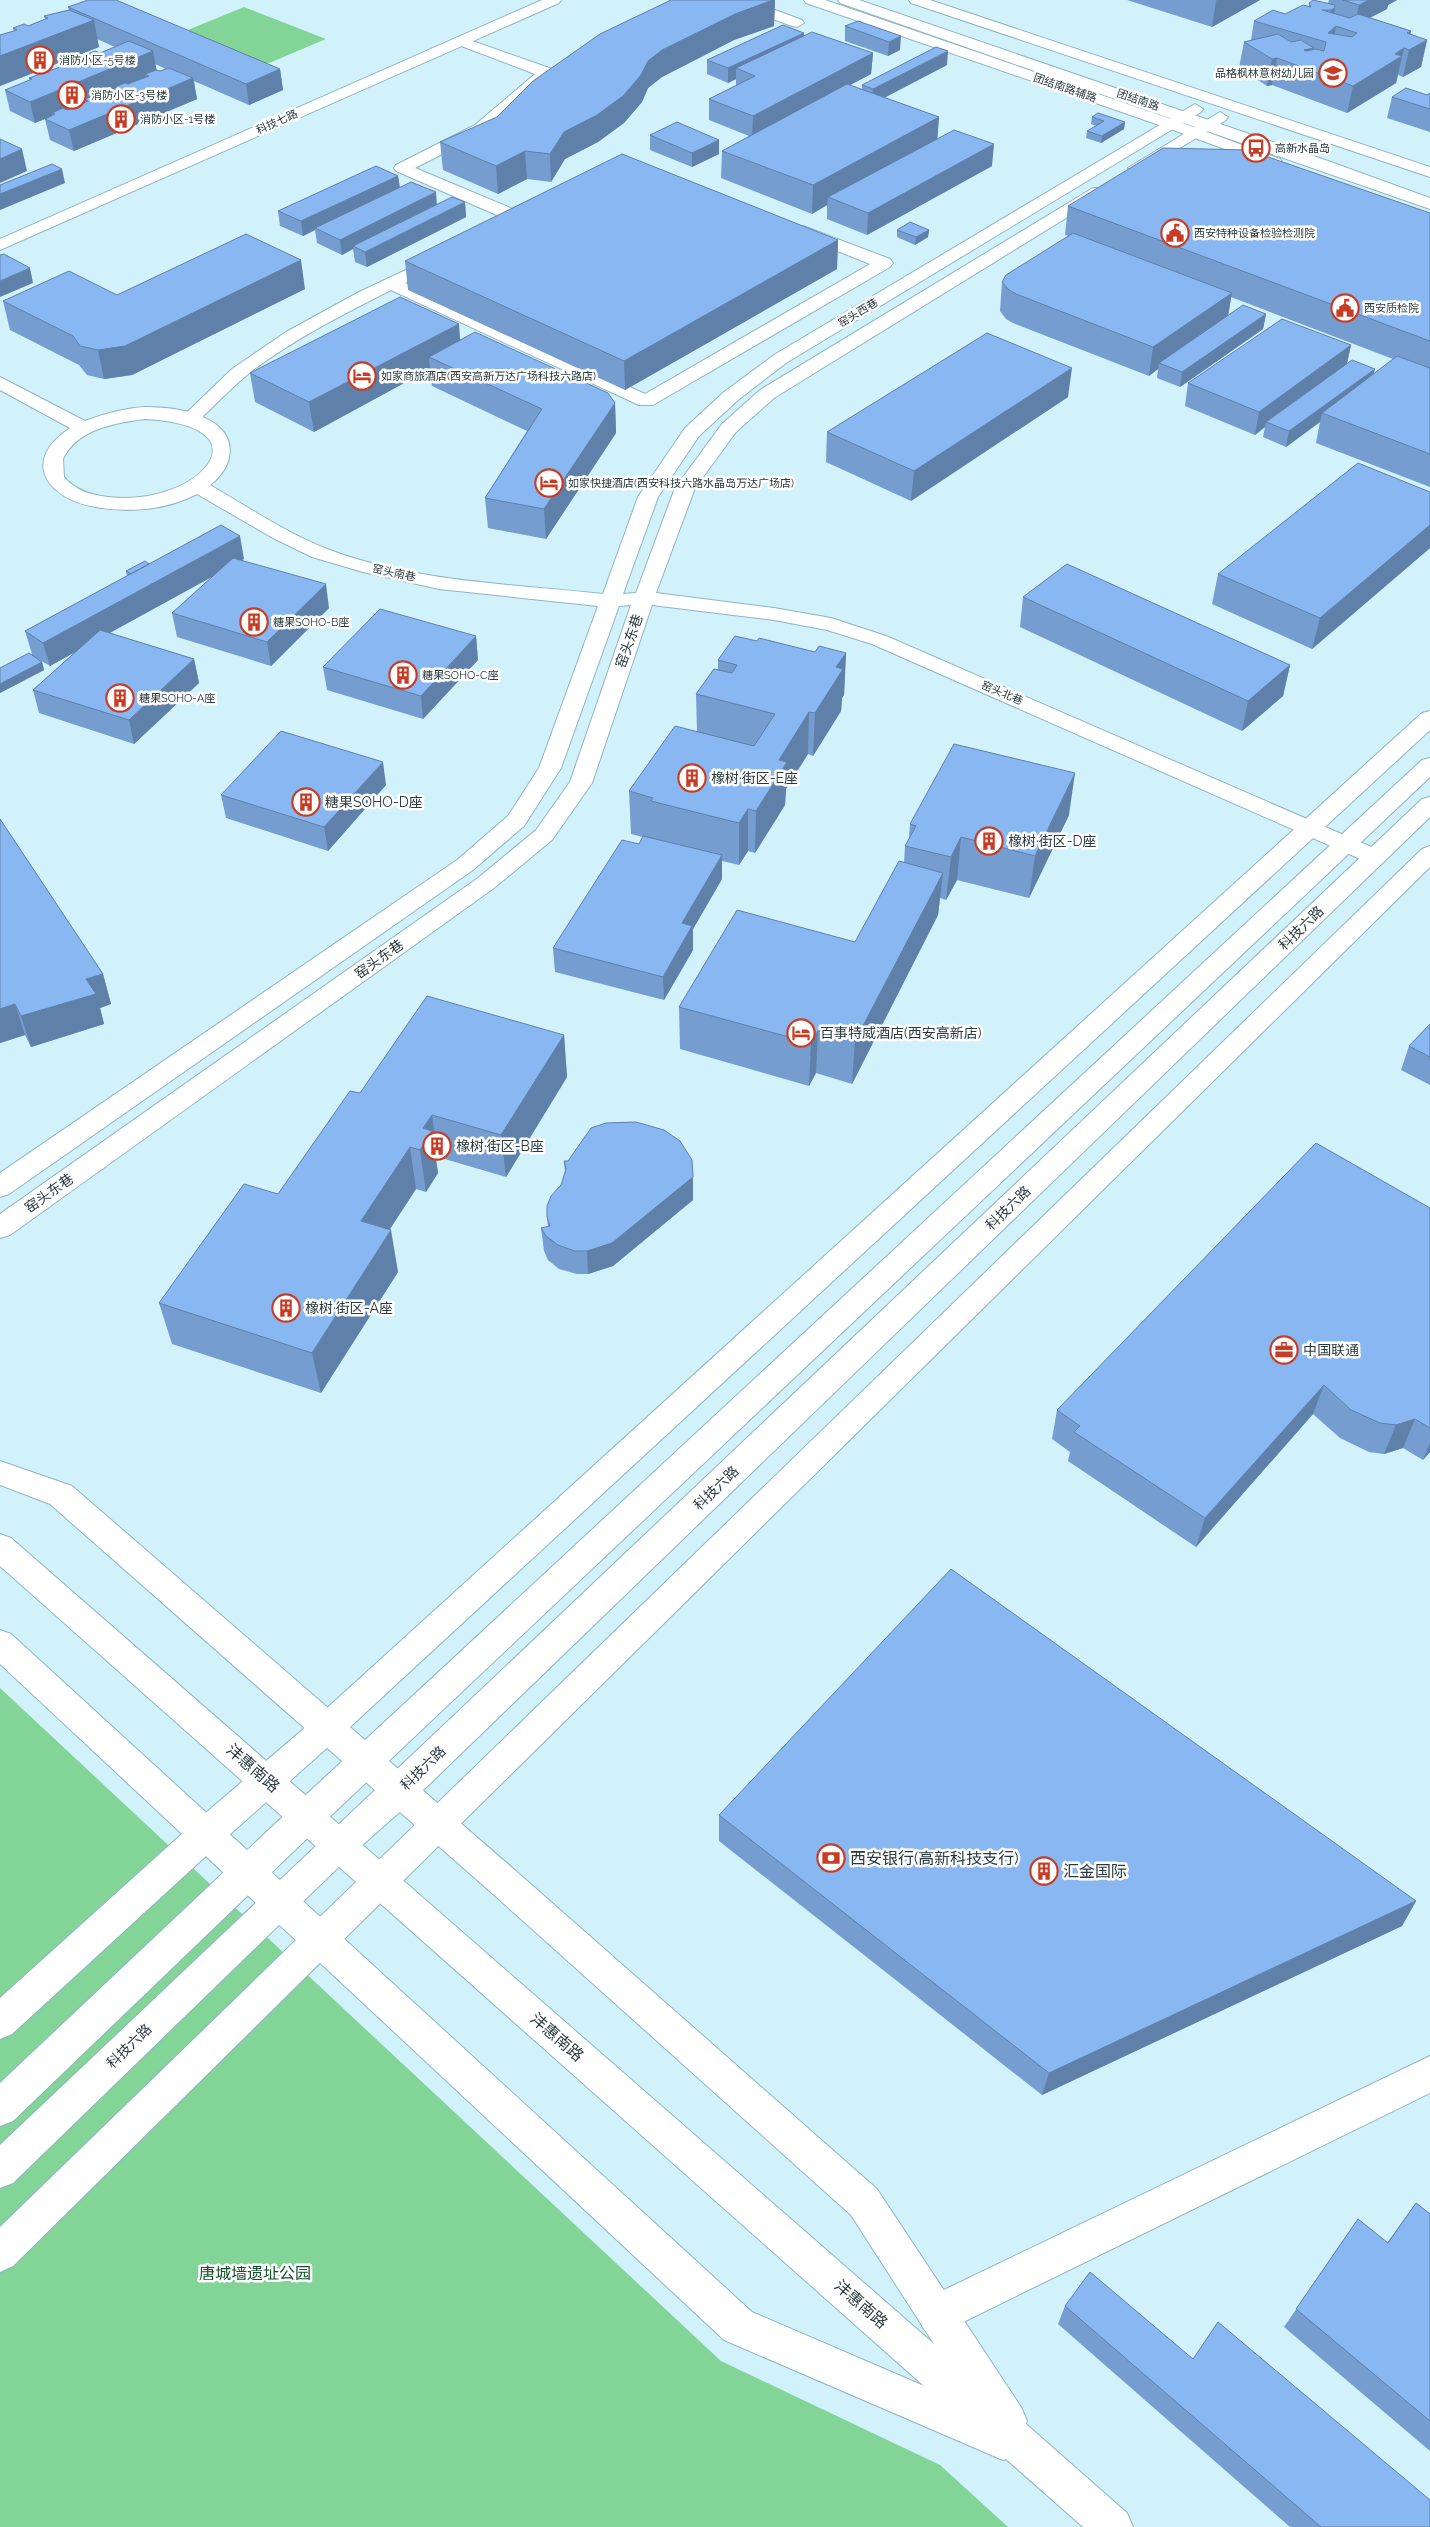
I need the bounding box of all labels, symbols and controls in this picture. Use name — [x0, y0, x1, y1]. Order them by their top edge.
building icon: 消防小区-5号楼 — [25, 45, 55, 75]
place label: 消防小区-5号楼 — [59, 54, 136, 67]
school or university icon: 品格枫林意树幼儿园 — [1318, 58, 1348, 88]
place label: 品格枫林意树幼儿园 — [1215, 67, 1314, 80]
street label: 团结南路辅路 — [1032, 71, 1098, 105]
building icon: 消防小区-3号楼 — [57, 80, 87, 110]
street label: 团结南路 — [1115, 87, 1161, 113]
place label: 消防小区-3号楼 — [91, 89, 167, 102]
building icon: 消防小区-1号楼 — [106, 104, 136, 134]
street label: 科技七路 — [254, 107, 300, 137]
place label: 消防小区-1号楼 — [140, 113, 215, 126]
bus stop icon: 高新水晶岛 — [1241, 133, 1271, 163]
place label: 高新水晶岛 — [1275, 142, 1330, 155]
public building icon: 西安特种设备检验检测院 — [1160, 218, 1190, 248]
place label: 西安特种设备检验检测院 — [1194, 227, 1315, 240]
public building icon: 西安质检院 — [1330, 293, 1360, 323]
street label: 窑头西巷 — [836, 296, 880, 330]
place label: 西安质检院 — [1364, 302, 1419, 315]
hotel icon: 如家商旅酒店(西安高新万达广场科技六路店) — [347, 361, 377, 391]
place label: 如家商旅酒店(西安高新万达广场科技六路店) — [381, 370, 596, 383]
hotel icon: 如家快捷酒店(西安科技六路水晶岛万达广场店) — [534, 468, 564, 498]
place label: 如家快捷酒店(西安科技六路水晶岛万达广场店) — [568, 477, 794, 490]
street label: 窑头南巷 — [371, 562, 417, 584]
building icon: 糖果SOHO-B座 — [239, 607, 269, 637]
street label: 窑头东巷 — [612, 612, 646, 670]
place label: 糖果SOHO-B座 — [273, 616, 349, 629]
building icon: 糖果SOHO-C座 — [388, 660, 418, 690]
place label: 糖果SOHO-C座 — [422, 669, 499, 682]
street label: 窑头北巷 — [979, 678, 1025, 708]
building icon: 糖果SOHO-A座 — [105, 683, 135, 713]
place label: 糖果SOHO-A座 — [139, 692, 215, 705]
building icon: 橡树·街区-E座 — [677, 763, 707, 793]
place label: 橡树·街区-E座 — [711, 770, 798, 786]
building icon: 糖果SOHO-D座 — [291, 787, 321, 817]
place label: 糖果SOHO-D座 — [325, 794, 423, 810]
building icon: 橡树·街区-D座 — [974, 826, 1004, 856]
place label: 橡树·街区-D座 — [1008, 833, 1097, 849]
street label: 科技六路 — [1275, 903, 1327, 953]
street label: 窑头东巷 — [351, 936, 407, 982]
hotel icon: 百事特威酒店(西安高新店) — [786, 1018, 816, 1048]
place label: 百事特威酒店(西安高新店) — [820, 1025, 982, 1041]
building icon: 橡树·街区-B座 — [422, 1131, 452, 1161]
place label: 橡树·街区-B座 — [456, 1138, 544, 1154]
street label: 窑头东巷 — [21, 1170, 77, 1216]
street label: 科技六路 — [982, 1183, 1034, 1233]
building icon: 橡树·街区-A座 — [271, 1293, 301, 1323]
place label: 橡树·街区-A座 — [305, 1300, 393, 1316]
office icon: 中国联通 — [1269, 1335, 1299, 1365]
place label: 中国联通 — [1303, 1342, 1359, 1358]
street label: 科技六路 — [690, 1463, 742, 1513]
street label: 沣惠南路 — [223, 1740, 283, 1796]
street label: 科技六路 — [397, 1743, 449, 1793]
bank icon: 西安银行(高新科技支行) — [816, 1843, 846, 1873]
place label: 西安银行(高新科技支行) — [850, 1849, 1019, 1868]
building icon: 汇金国际 — [1029, 1856, 1059, 1886]
place label: 汇金国际 — [1063, 1862, 1127, 1881]
street label: 沣惠南路 — [527, 2009, 587, 2065]
street label: 科技六路 — [103, 2021, 155, 2071]
park label: 唐城墙遗址公园 — [199, 2264, 311, 2283]
street label: 沣惠南路 — [831, 2276, 891, 2332]

